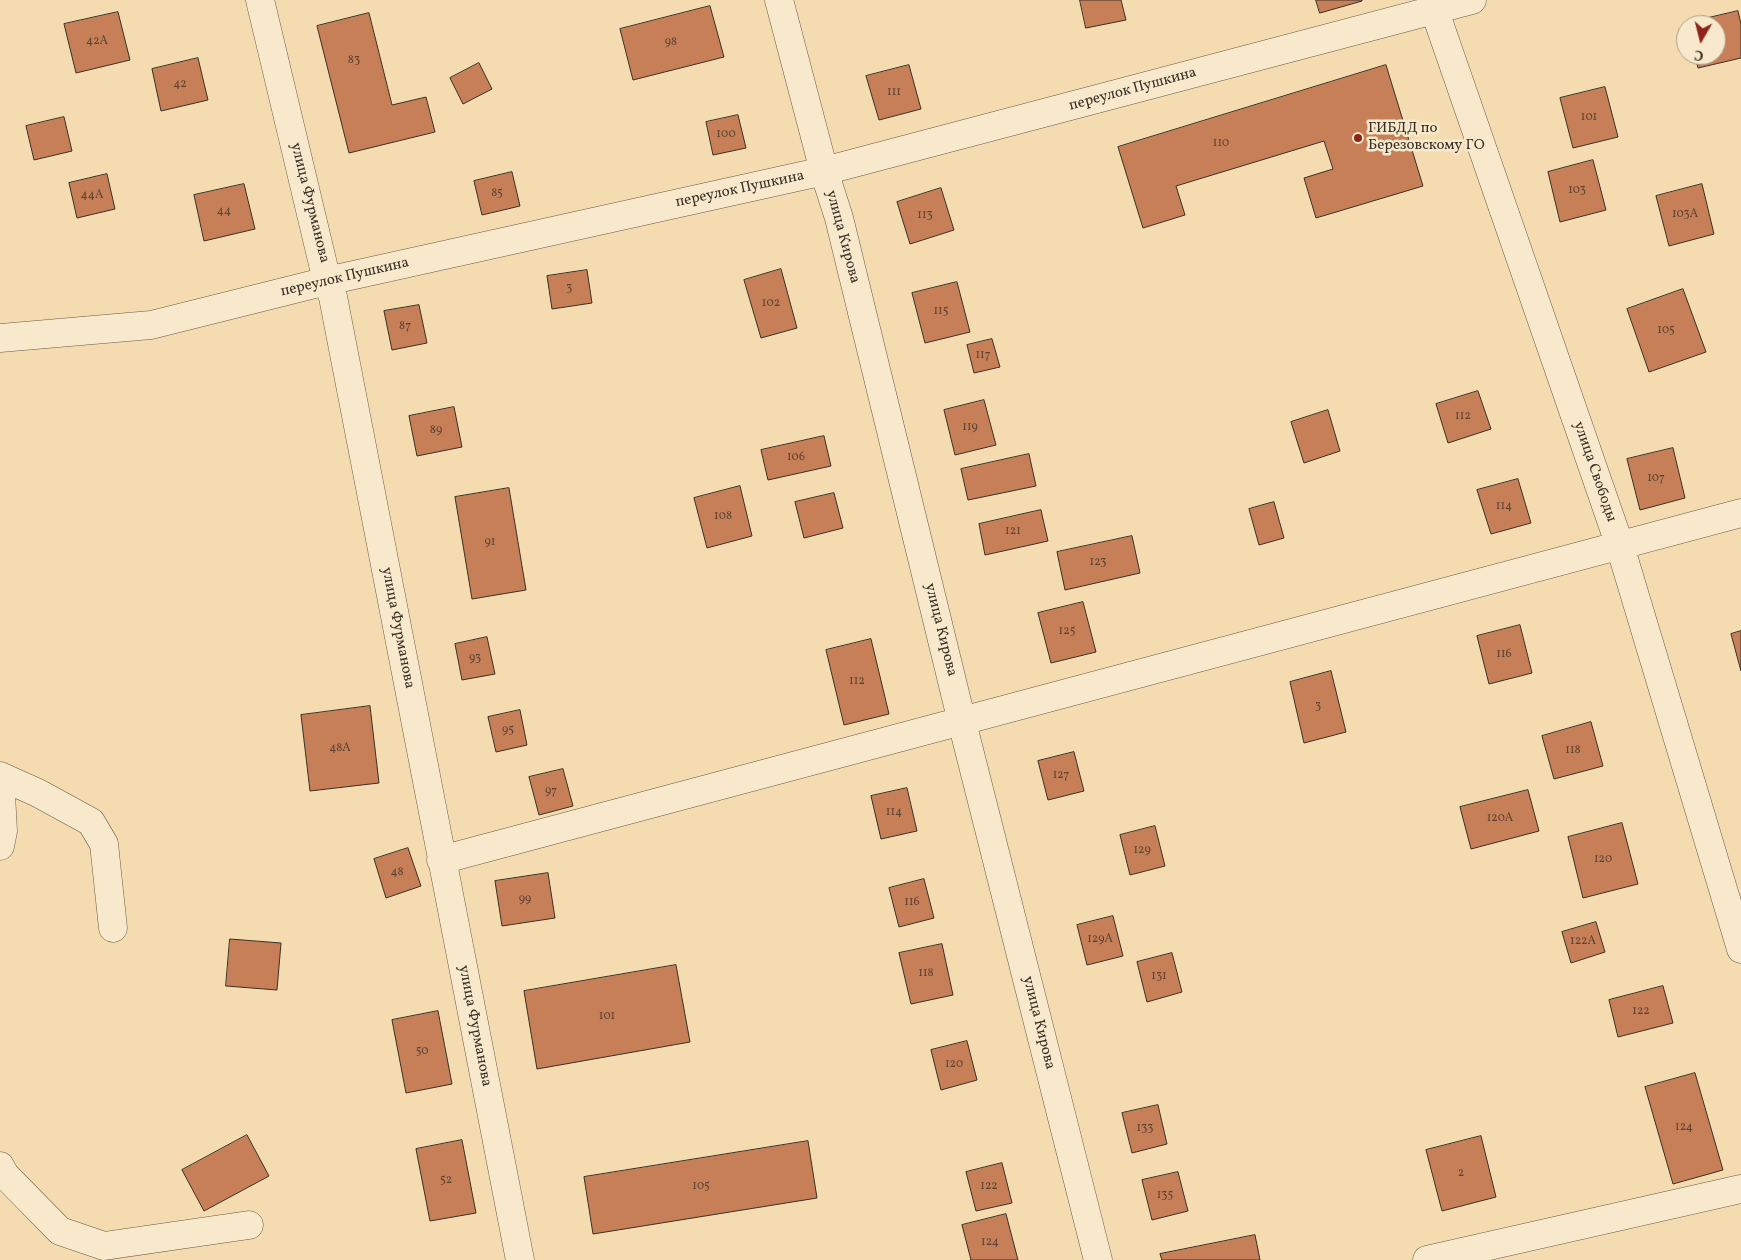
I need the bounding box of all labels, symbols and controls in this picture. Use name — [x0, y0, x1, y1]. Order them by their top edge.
north arrow — [1676, 15, 1726, 65]
house number: 42А — [86, 35, 108, 49]
house number: 98 — [665, 36, 677, 50]
text: С — [1693, 44, 1705, 64]
house number: 83 — [348, 54, 360, 68]
street label: переулок Пушкина — [1067, 64, 1199, 116]
house number: 42 — [173, 78, 187, 92]
house number: 111 — [887, 86, 901, 100]
house number: 101 — [1581, 111, 1597, 125]
place label: ГИБДД по Березовскому ГО — [1368, 120, 1485, 155]
house number: 100 — [716, 128, 736, 142]
marker: ГИБДД по Березовскому ГО — [1352, 132, 1364, 144]
house number: 110 — [1213, 137, 1229, 151]
street label: улица Фурманова — [285, 141, 333, 265]
street label: переулок Пушкина — [674, 168, 806, 212]
house number: 103 — [1568, 184, 1586, 198]
house number: 85 — [491, 187, 503, 201]
street label: улица Кирова — [821, 188, 863, 286]
house number: 44А — [81, 189, 103, 203]
house number: 44 — [217, 205, 231, 219]
house number: 103А — [1672, 208, 1698, 222]
house number: 113 — [917, 209, 933, 223]
street label: переулок Пушкина — [279, 254, 411, 302]
house number: 3 — [566, 282, 572, 296]
house number: 102 — [762, 297, 780, 311]
house number: 115 — [933, 305, 949, 319]
house number: 87 — [399, 320, 411, 334]
house number: 105 — [1657, 324, 1675, 338]
house number: 117 — [975, 349, 991, 363]
house number: 112 — [1455, 410, 1471, 424]
street label: улица Свободы — [1568, 419, 1620, 525]
house number: 119 — [962, 421, 978, 435]
house number: 89 — [430, 424, 442, 438]
house number: 106 — [787, 451, 805, 465]
house number: 107 — [1647, 472, 1665, 486]
house number: 114 — [1496, 500, 1512, 514]
house number: 108 — [714, 510, 732, 524]
house number: 121 — [1005, 525, 1021, 539]
house number: 91 — [485, 536, 495, 550]
house number: 123 — [1090, 556, 1106, 570]
street label: улица Фурманова — [376, 566, 418, 690]
street label: улица Кирова — [920, 581, 960, 679]
house number: 125 — [1059, 625, 1075, 639]
house number: 116 — [1496, 648, 1512, 662]
house number: 93 — [469, 652, 481, 666]
house number: 112 — [849, 675, 865, 689]
house number: 3 — [1315, 700, 1321, 714]
house number: 95 — [502, 724, 514, 738]
house number: 48А — [329, 742, 351, 756]
house number: 118 — [1565, 744, 1581, 758]
house number: 127 — [1053, 769, 1069, 783]
house number: 97 — [545, 785, 557, 799]
house number: 114 — [886, 806, 902, 820]
house number: 120А — [1487, 812, 1513, 826]
house number: 129 — [1133, 844, 1151, 858]
house number: 120 — [1594, 853, 1612, 867]
house number: 48 — [390, 866, 404, 880]
house number: 99 — [519, 893, 531, 907]
house number: 116 — [904, 896, 920, 910]
house number: 129А — [1087, 933, 1113, 947]
house number: 122А — [1570, 935, 1596, 949]
street label: улица Фурманова — [453, 964, 495, 1088]
house number: 118 — [918, 967, 934, 981]
house number: 131 — [1151, 970, 1167, 984]
street label: улица Кирова — [1018, 974, 1058, 1072]
house number: 122 — [1632, 1005, 1650, 1019]
house number: 101 — [599, 1010, 615, 1024]
house number: 50 — [416, 1045, 428, 1059]
house number: 120 — [945, 1058, 963, 1072]
house number: 124 — [1675, 1121, 1693, 1135]
house number: 133 — [1137, 1122, 1153, 1136]
house number: 2 — [1458, 1167, 1464, 1181]
house number: 52 — [440, 1174, 452, 1188]
house number: 105 — [692, 1180, 710, 1194]
house number: 122 — [980, 1180, 998, 1194]
house number: 135 — [1157, 1189, 1173, 1203]
house number: 124 — [981, 1236, 999, 1250]

